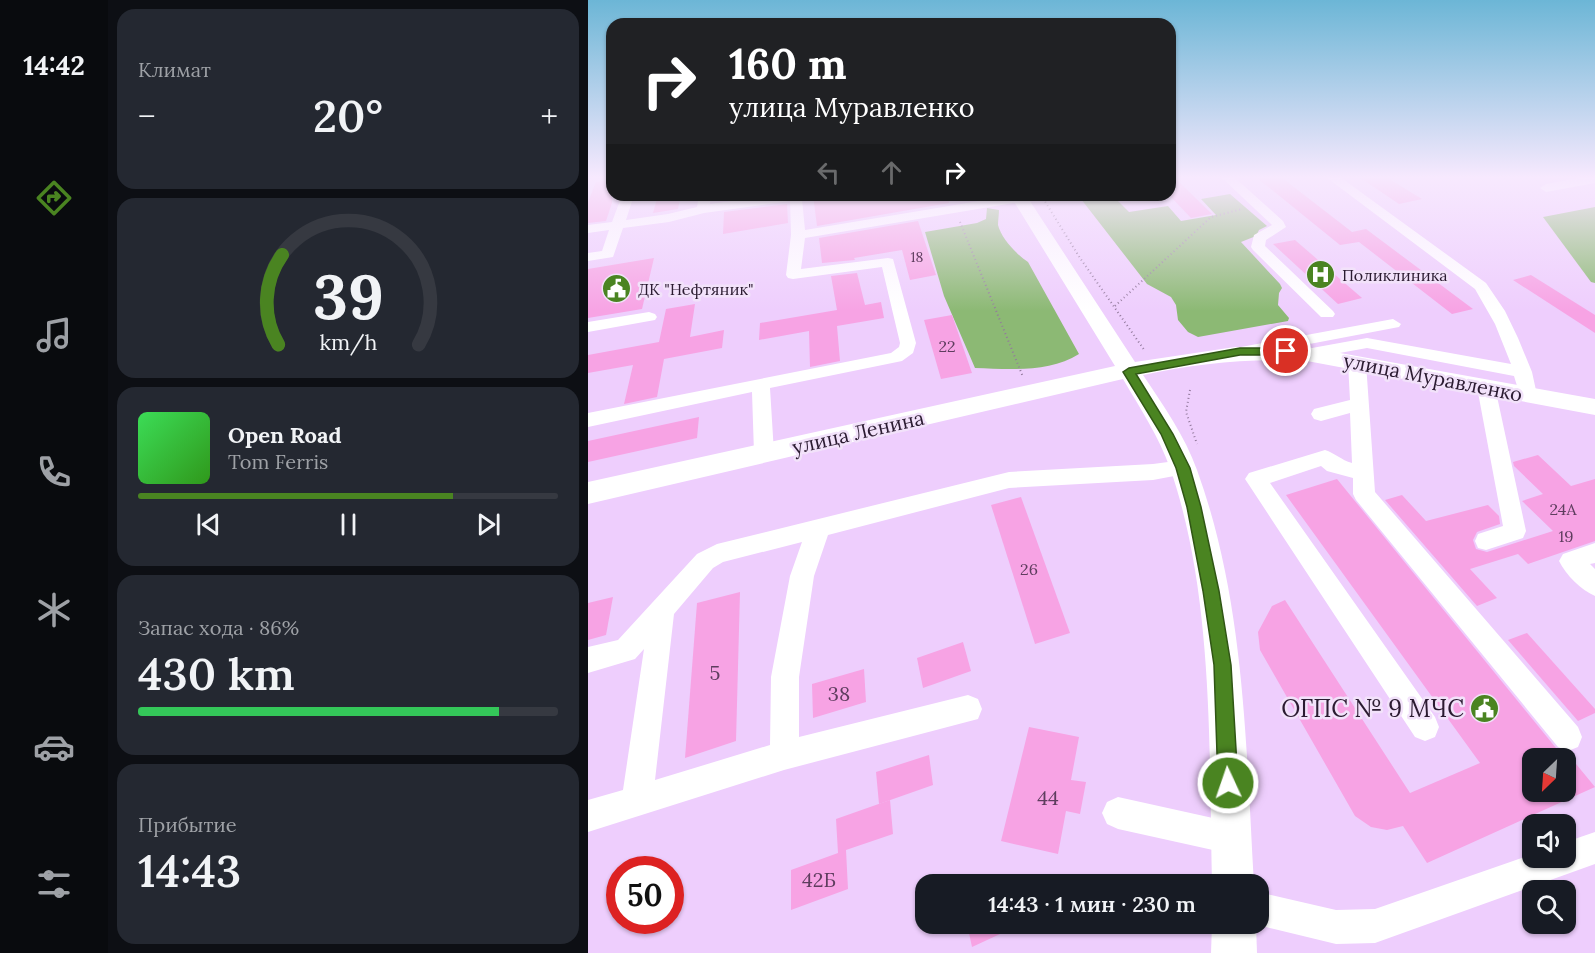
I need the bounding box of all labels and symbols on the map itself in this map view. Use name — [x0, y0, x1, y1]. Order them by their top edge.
house number: 18 — [911, 248, 924, 266]
hospital icon: Поликлиника — [1305, 259, 1337, 291]
place label: Поликлиника — [1342, 265, 1448, 285]
public building icon: ДК "Нефтяник" — [601, 273, 633, 305]
place label: ДК "Нефтяник" — [638, 279, 754, 299]
pin — [1260, 325, 1311, 376]
house number: 22 — [938, 336, 956, 356]
street label: улица Муравленко — [1341, 347, 1525, 407]
street label: улица Ленина — [789, 405, 927, 459]
house number: 24А — [1550, 499, 1577, 519]
house number: 19 — [1558, 526, 1574, 546]
house number: 26 — [1020, 559, 1038, 579]
house number: 5 — [710, 660, 720, 685]
house number: 38 — [828, 681, 850, 706]
public building icon: ОГПС № 9 МЧС — [1469, 692, 1501, 724]
place label: ОГПС № 9 МЧС — [1281, 693, 1464, 724]
north arrow — [1522, 748, 1576, 802]
position arrow — [1196, 751, 1260, 815]
house number: 44 — [1037, 785, 1059, 810]
speed limit sign: 50 — [606, 856, 684, 934]
house number: 42Б — [802, 867, 836, 892]

